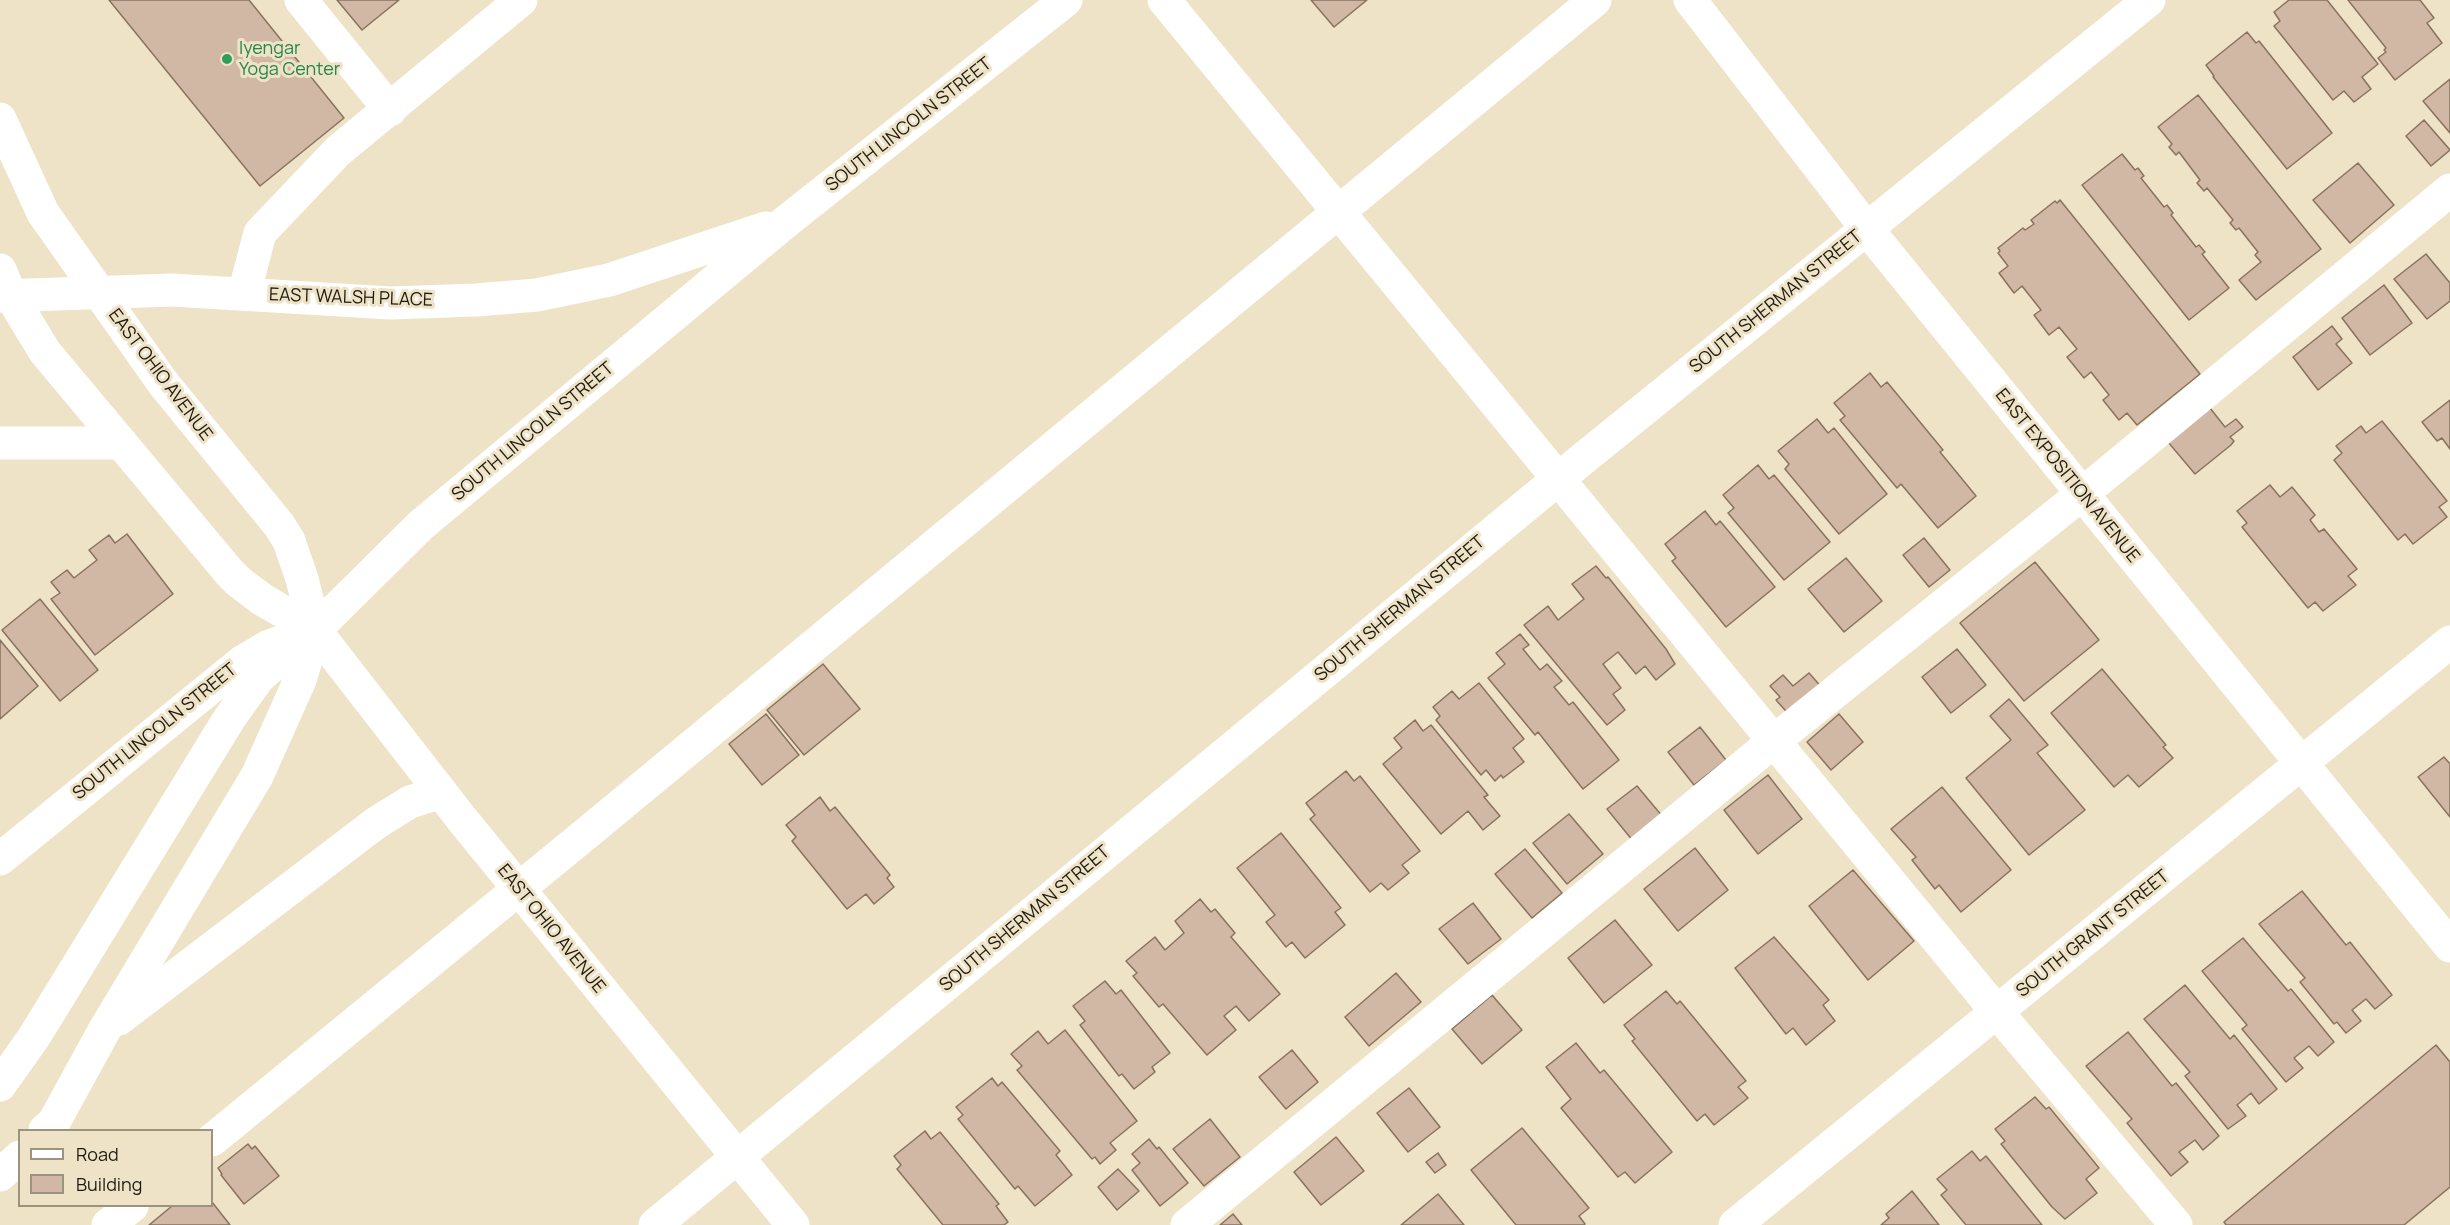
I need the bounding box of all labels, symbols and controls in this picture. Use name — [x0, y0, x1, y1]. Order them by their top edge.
place label: Iyengar Yoga Center — [239, 38, 340, 80]
marker: Iyengar Yoga Center — [220, 52, 234, 66]
street label: SOUTH LINCOLN STREET — [822, 54, 996, 196]
street label: SOUTH SHERMAN STREET — [1686, 226, 1866, 378]
street label: EAST WALSH PLACE — [269, 284, 433, 312]
street label: EAST OHIO AVENUE — [103, 305, 217, 445]
street label: SOUTH LINCOLN STREET — [448, 358, 618, 506]
street label: EAST EXPOSITION AVENUE — [1990, 385, 2144, 567]
street label: SOUTH SHERMAN STREET — [1311, 532, 1489, 686]
street label: SOUTH LINCOLN STREET — [69, 659, 241, 805]
street label: SOUTH SHERMAN STREET — [936, 842, 1114, 996]
street label: EAST OHIO AVENUE — [492, 860, 610, 998]
street label: SOUTH GRANT STREET — [2012, 866, 2174, 1002]
legend — [18, 1129, 213, 1207]
text: Road — [76, 1142, 119, 1166]
text: Building — [76, 1172, 142, 1196]

